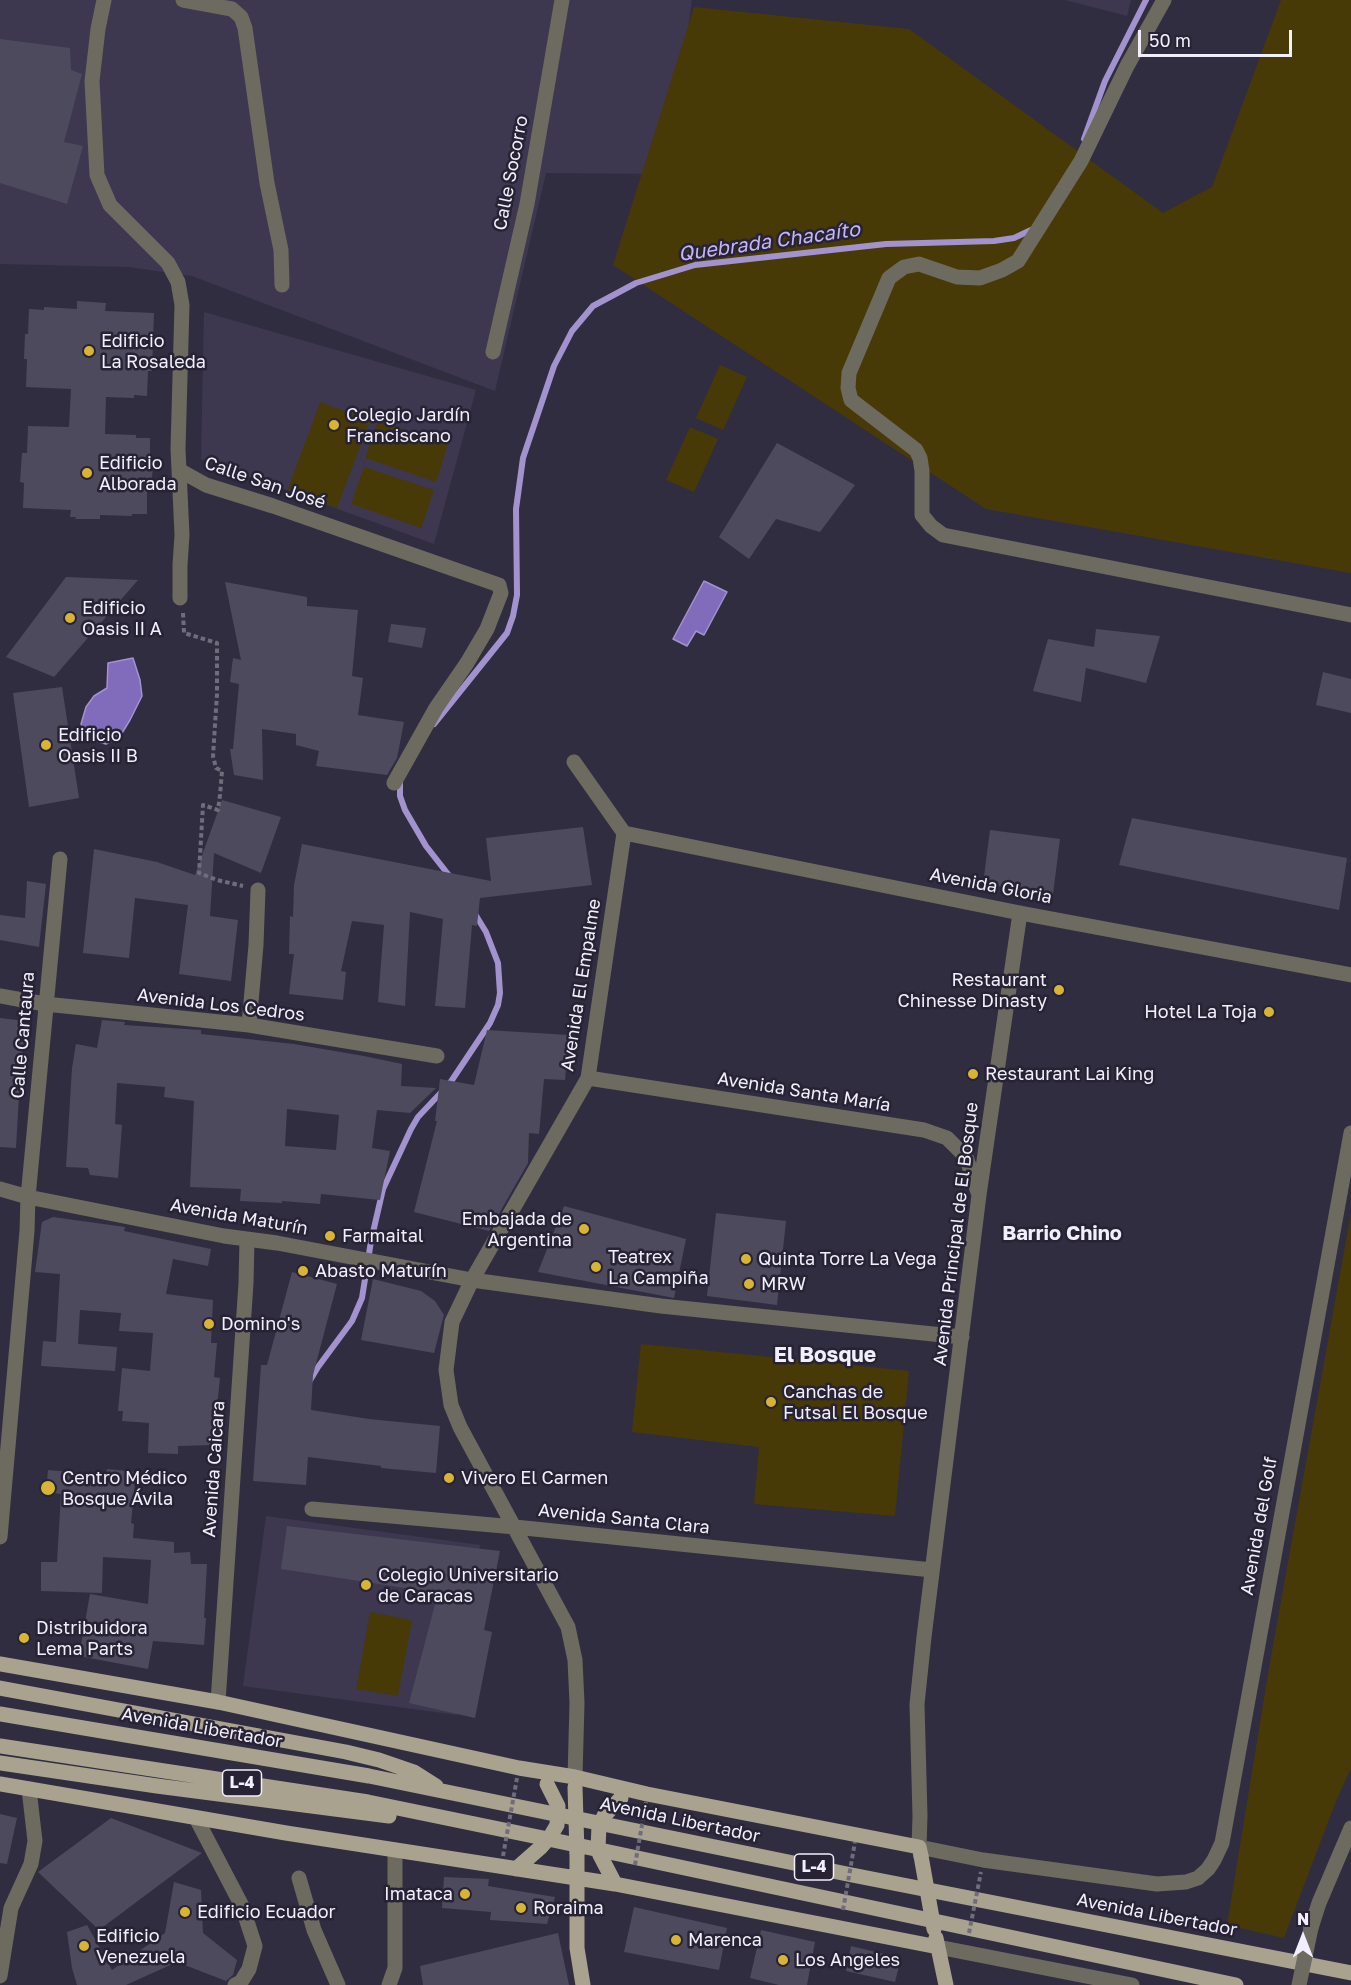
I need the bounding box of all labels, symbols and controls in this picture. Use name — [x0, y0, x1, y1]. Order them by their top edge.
scale bar — [1141, 18, 1296, 56]
text: 50 m — [1149, 29, 1191, 51]
street label: Calle Socorro — [489, 114, 533, 232]
water label: Quebrada Chacaíto — [677, 217, 861, 267]
place label: Edificio La Rosaleda — [101, 330, 206, 372]
marker: Edificio La Rosaleda — [82, 344, 96, 358]
place label: Colegio Jardín Franciscano — [346, 404, 470, 446]
marker: Colegio Jardín Franciscano — [327, 418, 341, 432]
place label: Edificio Alborada — [99, 452, 177, 494]
street label: Calle San José — [202, 452, 328, 514]
marker: Edificio Alborada — [80, 466, 94, 480]
place label: Edificio Oasis II A — [82, 597, 162, 640]
marker: Edificio Oasis II A — [63, 611, 77, 625]
place label: Edificio Oasis II B — [58, 724, 138, 766]
marker: Edificio Oasis II B — [39, 738, 53, 752]
street label: Avenida Gloria — [928, 864, 1054, 908]
street label: Avenida El Empalme — [557, 897, 605, 1073]
place label: Restaurant Chinesse Dinasty — [897, 969, 1047, 1012]
street label: Calle Cantaura — [7, 971, 39, 1099]
marker: Restaurant Chinesse Dinasty — [1052, 983, 1066, 997]
street label: Avenida Los Cedros — [136, 984, 306, 1026]
place label: Hotel La Toja — [1144, 1001, 1257, 1023]
marker: Hotel La Toja — [1262, 1005, 1276, 1019]
place label: Restaurant Lai King — [985, 1063, 1154, 1085]
marker: Restaurant Lai King — [966, 1067, 980, 1081]
street label: Avenida Santa María — [716, 1068, 892, 1116]
street label: Avenida Principal de El Bosque — [929, 1101, 983, 1367]
street label: Avenida Maturín — [169, 1194, 309, 1240]
place label: Embajada de Argentina — [462, 1208, 572, 1250]
marker: Embajada de Argentina — [577, 1222, 591, 1236]
district label: Barrio Chino — [1002, 1222, 1122, 1246]
place label: Farmaital — [342, 1225, 424, 1247]
marker: Farmaital — [323, 1229, 337, 1243]
place label: Teatrex La Campiña — [608, 1246, 709, 1288]
place label: Quinta Torre La Vega — [758, 1248, 937, 1270]
marker: Quinta Torre La Vega — [739, 1252, 753, 1266]
place label: Abasto Maturín — [315, 1260, 447, 1282]
marker: Teatrex La Campiña — [589, 1260, 603, 1274]
marker: Abasto Maturín — [296, 1264, 310, 1278]
place label: MRW — [761, 1273, 806, 1295]
marker: MRW — [742, 1277, 756, 1291]
place label: Domino's — [221, 1313, 300, 1335]
marker: Domino's — [202, 1317, 216, 1331]
district label: El Bosque — [774, 1342, 876, 1368]
place label: Canchas de Futsal El Bosque — [783, 1381, 928, 1424]
marker: Canchas de Futsal El Bosque — [764, 1395, 778, 1409]
street label: Avenida Caicara — [198, 1400, 230, 1538]
street label: Avenida del Golf — [1236, 1455, 1282, 1597]
place label: Centro Médico Bosque Ávila — [62, 1467, 187, 1510]
place label: Vivero El Carmen — [461, 1467, 608, 1489]
marker: Vivero El Carmen — [442, 1471, 456, 1485]
marker: Centro Médico Bosque Ávila — [39, 1479, 57, 1497]
street label: Avenida Santa Clara — [537, 1499, 711, 1539]
place label: Colegio Universitario de Caracas — [378, 1564, 559, 1606]
marker: Colegio Universitario de Caracas — [359, 1578, 373, 1592]
place label: Distribuidora Lema Parts — [36, 1617, 148, 1660]
marker: Distribuidora Lema Parts — [17, 1631, 31, 1645]
street label: Avenida Libertador — [120, 1703, 284, 1753]
road number: L-4 — [222, 1770, 262, 1796]
street label: Avenida Libertador — [598, 1792, 762, 1848]
road number: L-4 — [794, 1854, 834, 1880]
place label: Imataca — [384, 1883, 453, 1905]
marker: Imataca — [458, 1887, 472, 1901]
street label: Avenida Libertador — [1075, 1889, 1239, 1941]
place label: Roraima — [533, 1897, 604, 1919]
place label: Edificio Ecuador — [197, 1901, 336, 1923]
marker: Roraima — [514, 1901, 528, 1915]
marker: Edificio Ecuador — [178, 1905, 192, 1919]
north arrow — [1273, 1907, 1333, 1967]
text: N — [1297, 1909, 1309, 1929]
place label: Edificio Venezuela — [96, 1925, 185, 1968]
place label: Marenca — [688, 1929, 762, 1951]
marker: Marenca — [669, 1933, 683, 1947]
marker: Edificio Venezuela — [77, 1939, 91, 1953]
place label: Los Angeles — [795, 1949, 900, 1971]
marker: Los Angeles — [776, 1953, 790, 1967]

